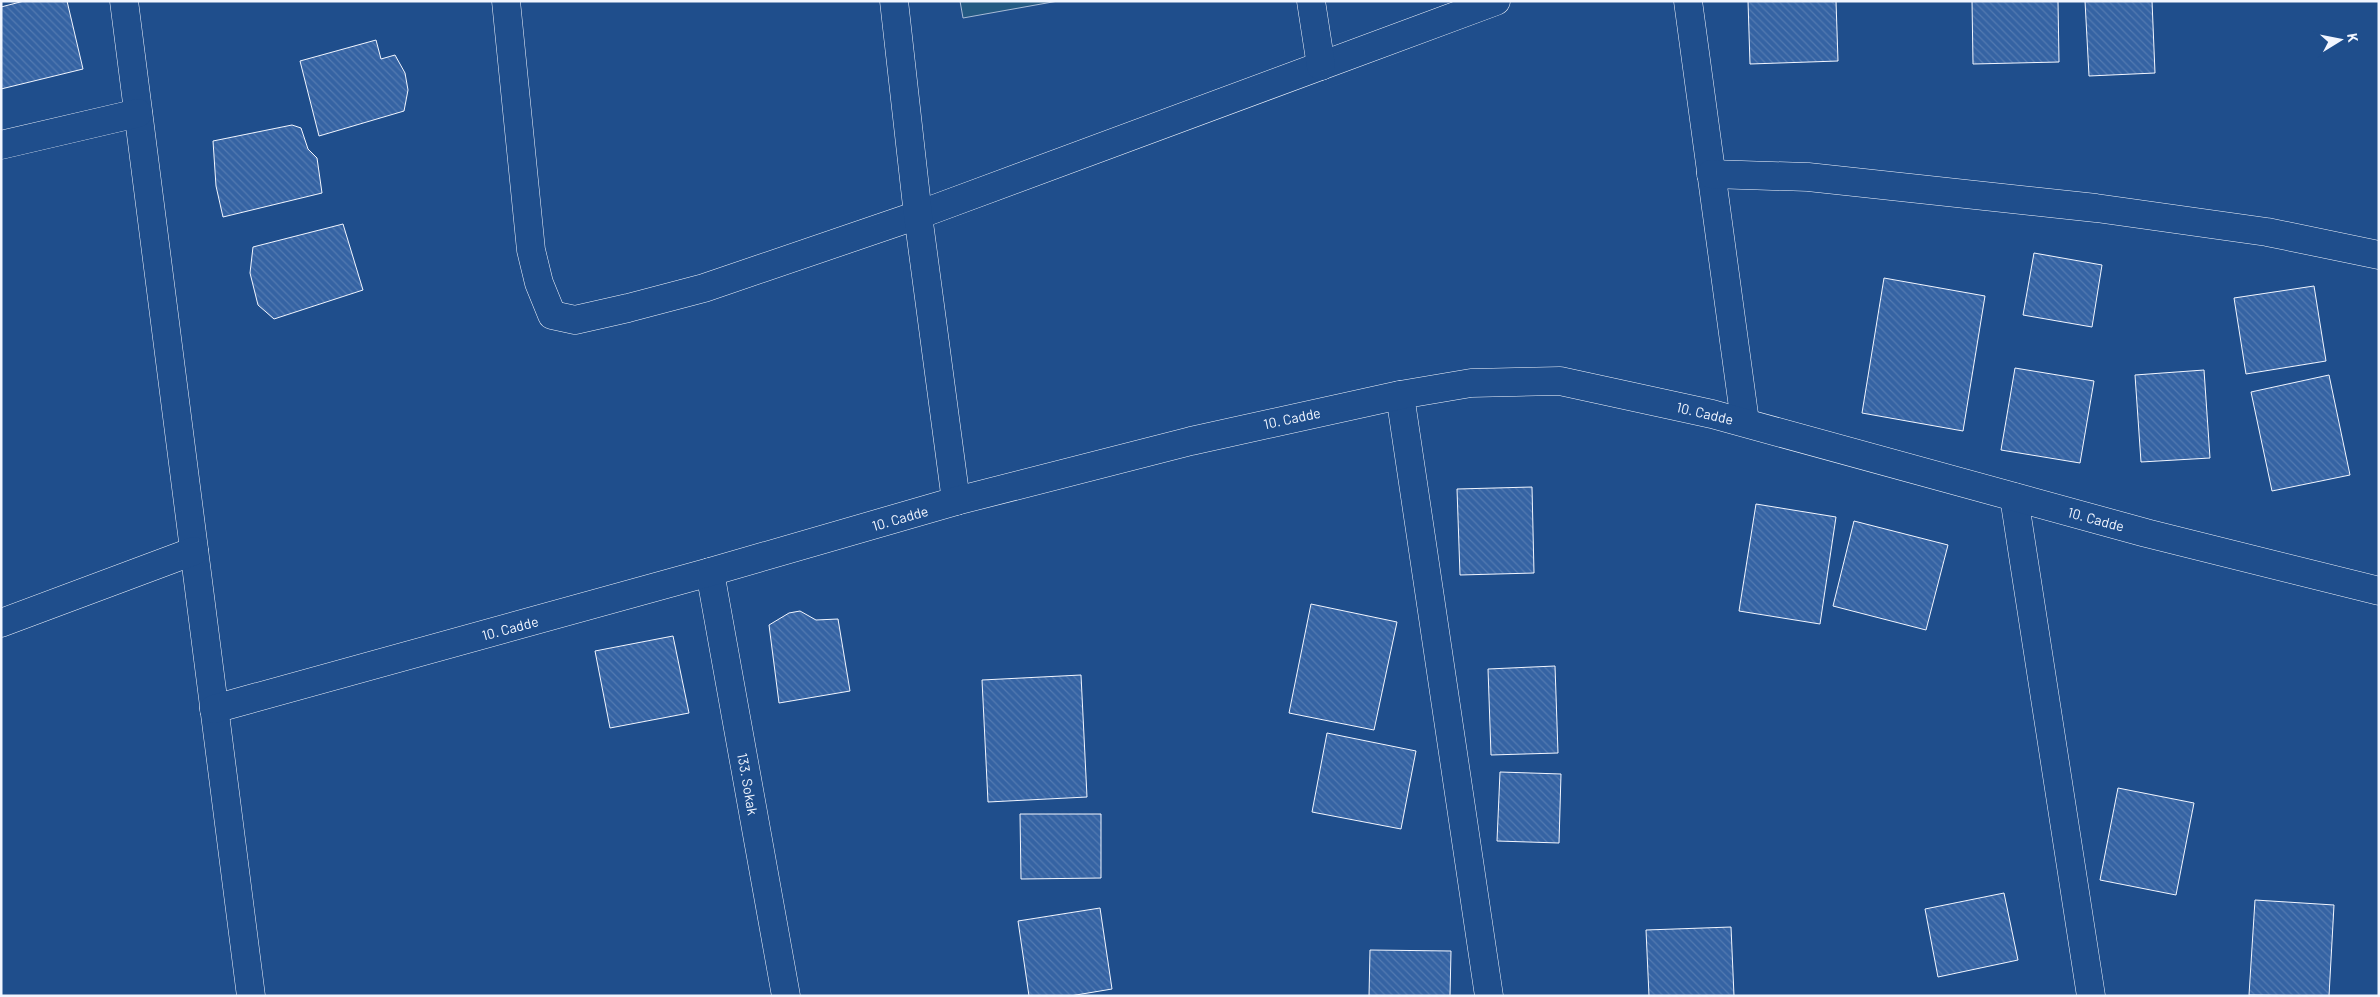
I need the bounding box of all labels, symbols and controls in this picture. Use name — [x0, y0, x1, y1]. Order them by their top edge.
north arrow — [2315, 15, 2365, 65]
text: K — [2344, 32, 2362, 44]
street label: 10. Cadde — [1675, 398, 1735, 428]
street label: 10. Cadde — [1262, 404, 1322, 432]
street label: 10. Cadde — [870, 502, 930, 534]
street label: 10. Cadde — [2066, 503, 2126, 535]
street label: 10. Cadde — [480, 612, 540, 644]
street label: 133. Sokak — [734, 752, 762, 816]

